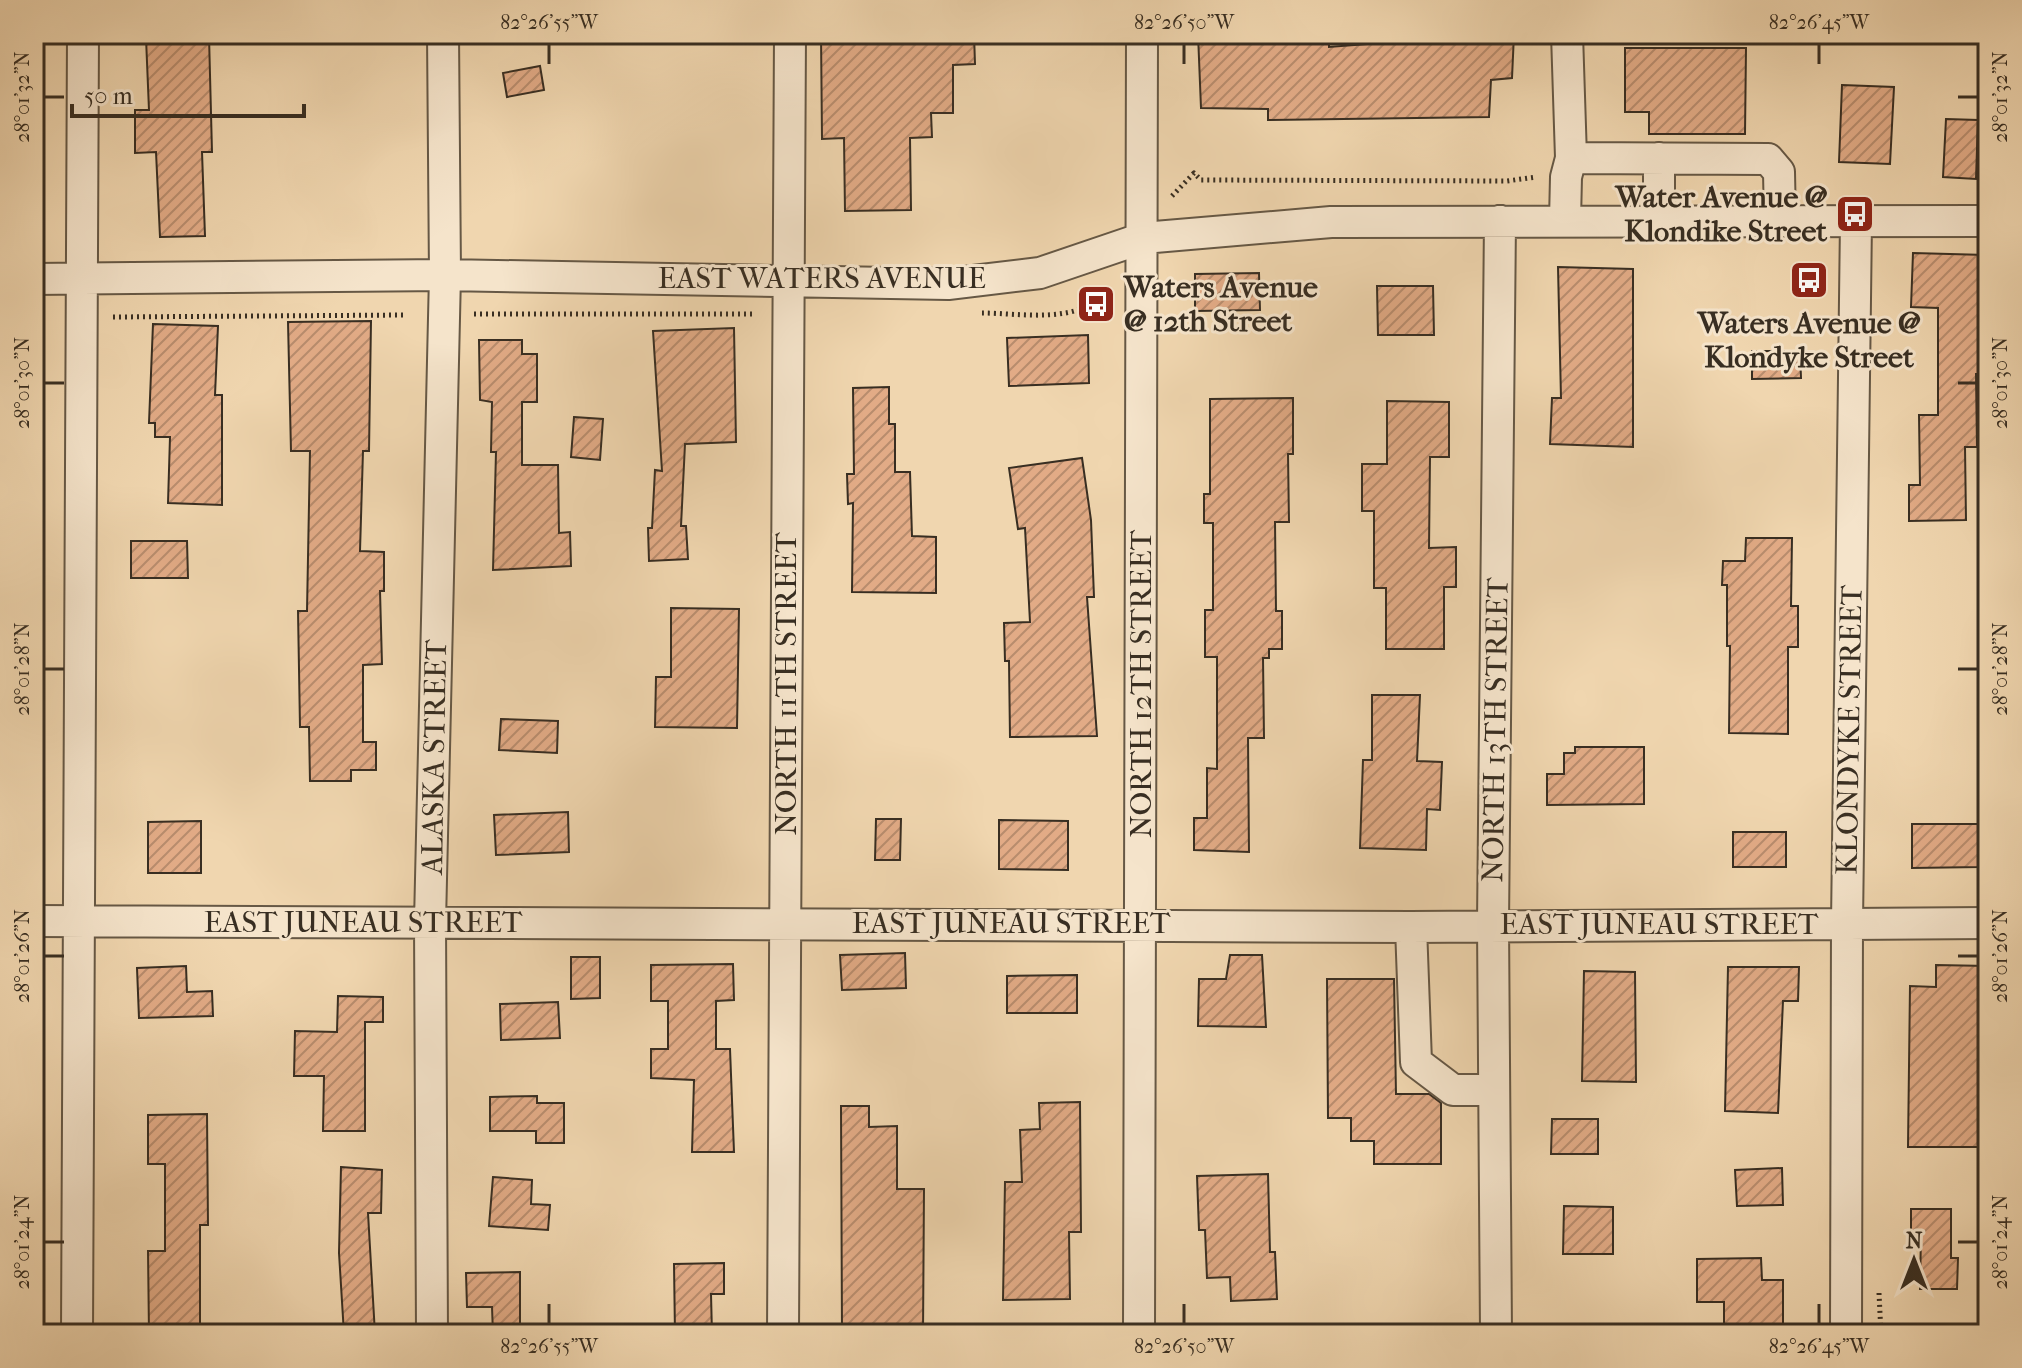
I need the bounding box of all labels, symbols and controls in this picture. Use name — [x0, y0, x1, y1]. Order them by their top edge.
text: 82°26'55"W — [500, 11, 599, 34]
text: 82°26'50"W — [1134, 11, 1235, 34]
text: 82°26'45"W — [1769, 11, 1871, 34]
text: 28°01'32"N — [11, 51, 34, 143]
text: 28°01'32"N — [1989, 51, 2012, 143]
scale bar — [72, 68, 304, 118]
text: 50 m — [84, 82, 133, 110]
place label: Water Avenue @ Klondike Street — [1613, 180, 1828, 249]
bus stop icon: Water Avenue @ Klondike Street — [1834, 193, 1876, 235]
bus stop icon: Waters Avenue @ Klondyke Street — [1788, 259, 1830, 301]
street label: EAST WATERS AVENUE — [658, 261, 986, 296]
place label: Waters Avenue @ 12th Street — [1122, 270, 1318, 339]
bus stop icon: Waters Avenue @ 12th Street — [1075, 283, 1117, 325]
place label: Waters Avenue @ Klondyke Street — [1696, 306, 1921, 375]
text: 28°01'30"N — [11, 337, 34, 429]
text: 28°01'30"N — [1989, 337, 2012, 429]
street label: NORTH 12TH STREET — [1124, 529, 1159, 838]
street label: NORTH 11TH STREET — [769, 532, 804, 836]
street label: NORTH 13TH STREET — [1475, 577, 1516, 883]
street label: KLONDYKE STREET — [1829, 584, 1870, 875]
text: 28°01'28"N — [11, 622, 34, 716]
text: 28°01'28"N — [1989, 622, 2012, 716]
street label: ALASKA STREET — [415, 638, 454, 876]
street label: EAST JUNEAU STREET — [204, 905, 523, 940]
street label: EAST JUNEAU STREET — [852, 906, 1171, 941]
street label: EAST JUNEAU STREET — [1500, 907, 1819, 942]
text: 28°01'26"N — [11, 909, 34, 1003]
text: 28°01'26"N — [1989, 909, 2012, 1003]
text: 28°01'24"N — [11, 1194, 34, 1290]
text: 28°01'24"N — [1989, 1194, 2012, 1290]
north arrow — [1874, 1220, 1954, 1300]
text: N — [1906, 1228, 1923, 1254]
text: 82°26'55"W — [500, 1335, 599, 1358]
text: 82°26'50"W — [1134, 1335, 1235, 1358]
text: 82°26'45"W — [1769, 1335, 1871, 1358]

